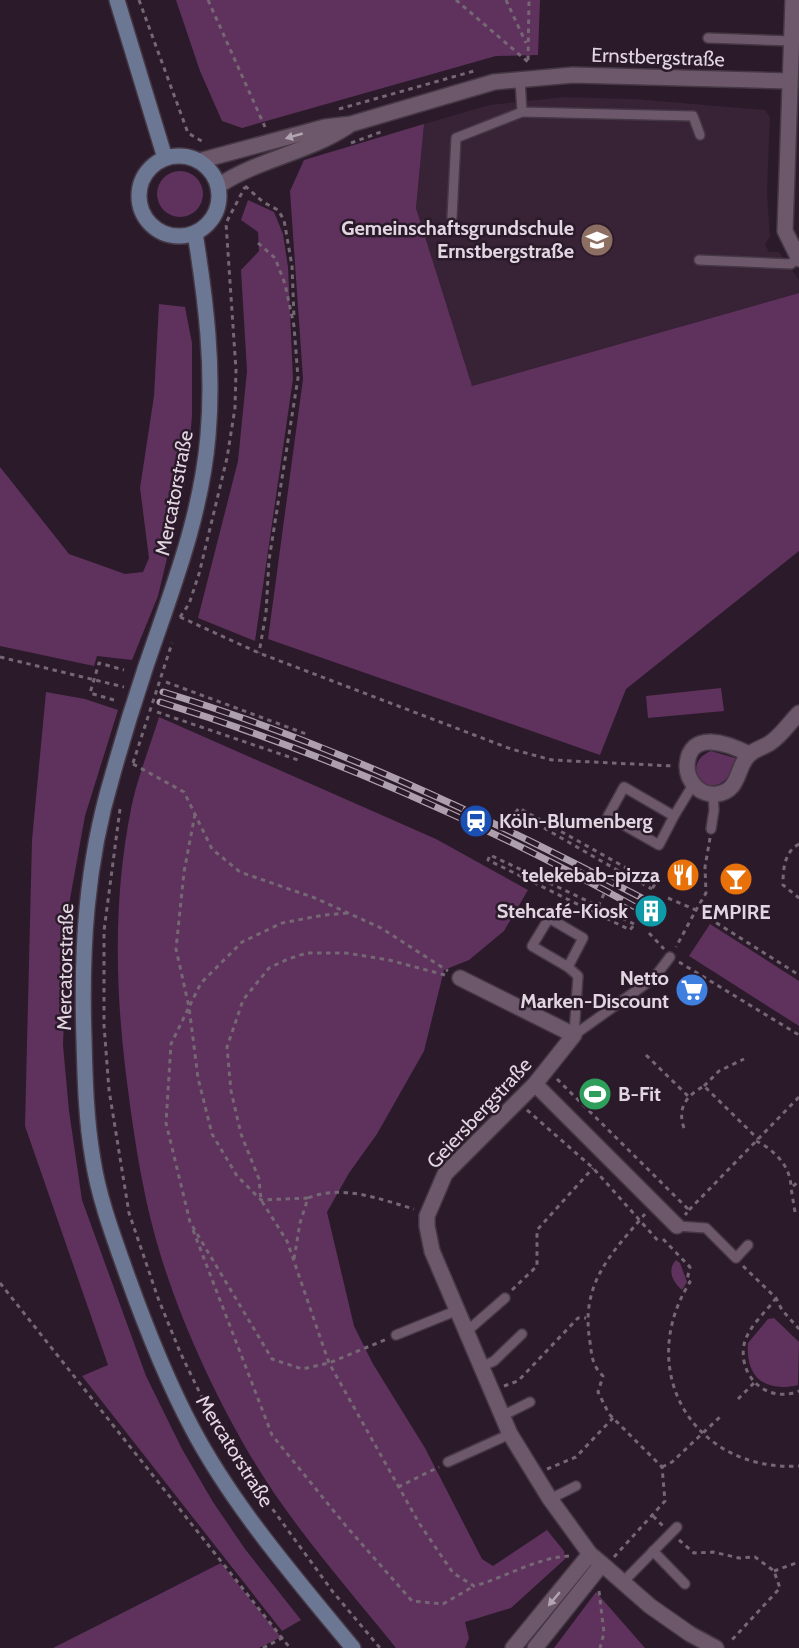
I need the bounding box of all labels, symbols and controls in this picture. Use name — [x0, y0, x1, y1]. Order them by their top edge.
street label: Ernstbergstraße — [591, 43, 725, 71]
one-way arrow — [284, 132, 302, 141]
place label: Gemeinschaftsgrundschule Ernstbergstraße — [341, 216, 574, 263]
school or university icon: Gemeinschaftsgrundschule Ernstbergstraße — [579, 222, 615, 258]
street label: Mercatorstraße — [150, 428, 198, 558]
station icon: Köln-Blumenberg — [458, 803, 494, 839]
place label: Köln-Blumenberg — [499, 809, 652, 833]
restaurant icon: telekebab-pizza — [665, 857, 701, 893]
bar icon: EMPIRE — [718, 861, 754, 897]
place label: telekebab-pizza — [522, 863, 660, 887]
building icon: Stehcafé-Kiosk — [633, 893, 669, 929]
place label: Stehcafé-Kiosk — [497, 899, 628, 923]
place label: EMPIRE — [701, 900, 771, 924]
street label: Mercatorstraße — [52, 903, 78, 1031]
place label: Netto Marken-Discount — [520, 966, 669, 1013]
supermarket icon: Netto Marken-Discount — [674, 972, 710, 1008]
street label: Geiersbergstraße — [422, 1053, 536, 1173]
sports icon: B-Fit — [577, 1076, 613, 1112]
place label: B-Fit — [618, 1082, 661, 1106]
street label: Mercatorstraße — [191, 1391, 279, 1511]
one-way arrow — [547, 1591, 560, 1607]

